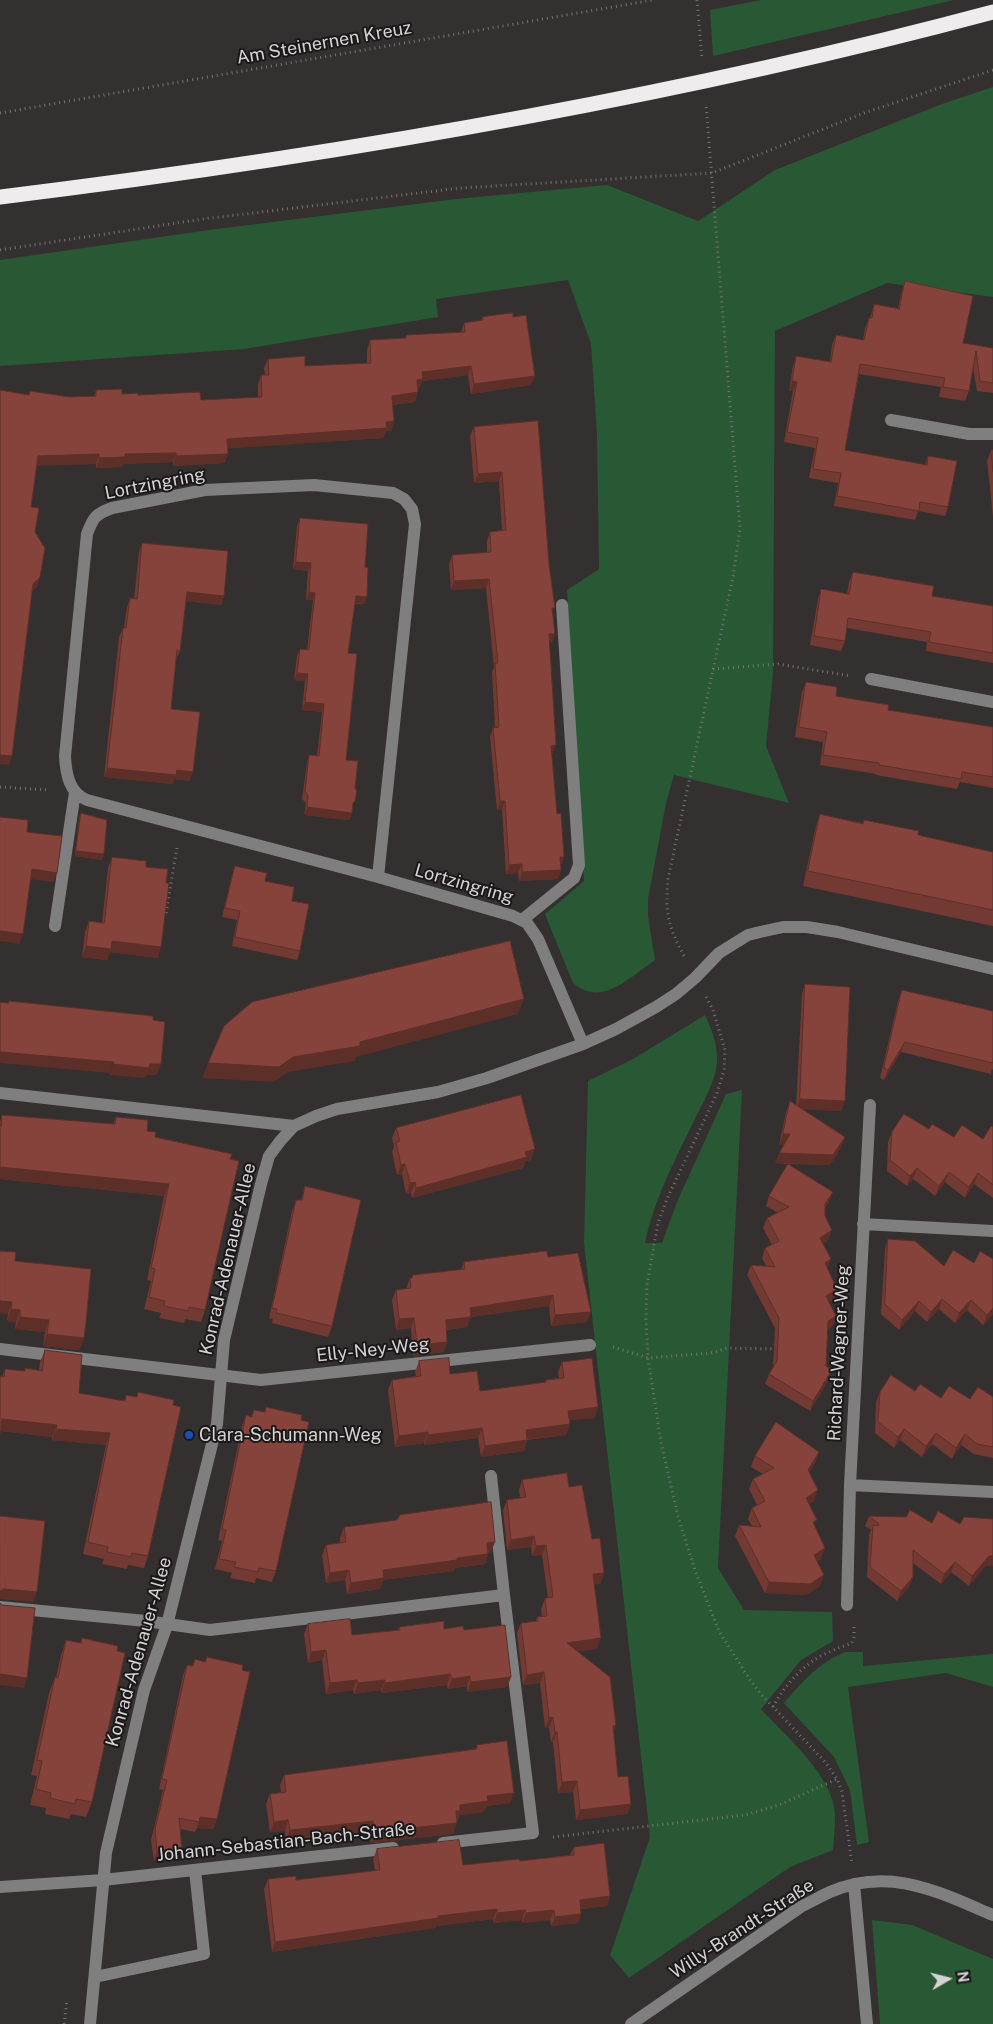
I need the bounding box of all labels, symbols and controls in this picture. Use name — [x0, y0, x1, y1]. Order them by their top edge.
street label: Am Steinernen Kreuz — [235, 17, 413, 69]
street label: Lortzingring — [103, 464, 207, 504]
street label: Lortzingring — [412, 860, 516, 908]
street label: Konrad-Adenauer-Allee — [195, 1161, 261, 1357]
street label: Richard-Wagner-Weg — [824, 1264, 854, 1442]
street label: Elly-Ney-Weg — [315, 1333, 431, 1367]
place label: Clara-Schumann-Weg — [199, 1424, 382, 1446]
marker: Clara-Schumann-Weg — [183, 1429, 195, 1441]
street label: Konrad-Adenauer-Allee — [102, 1555, 176, 1749]
street label: Johann-Sebastian-Bach-Straße — [156, 1818, 416, 1866]
street label: Willy-Brandt-Straße — [666, 1874, 818, 1984]
north arrow — [923, 1954, 973, 2004]
text: N — [954, 1970, 972, 1983]

